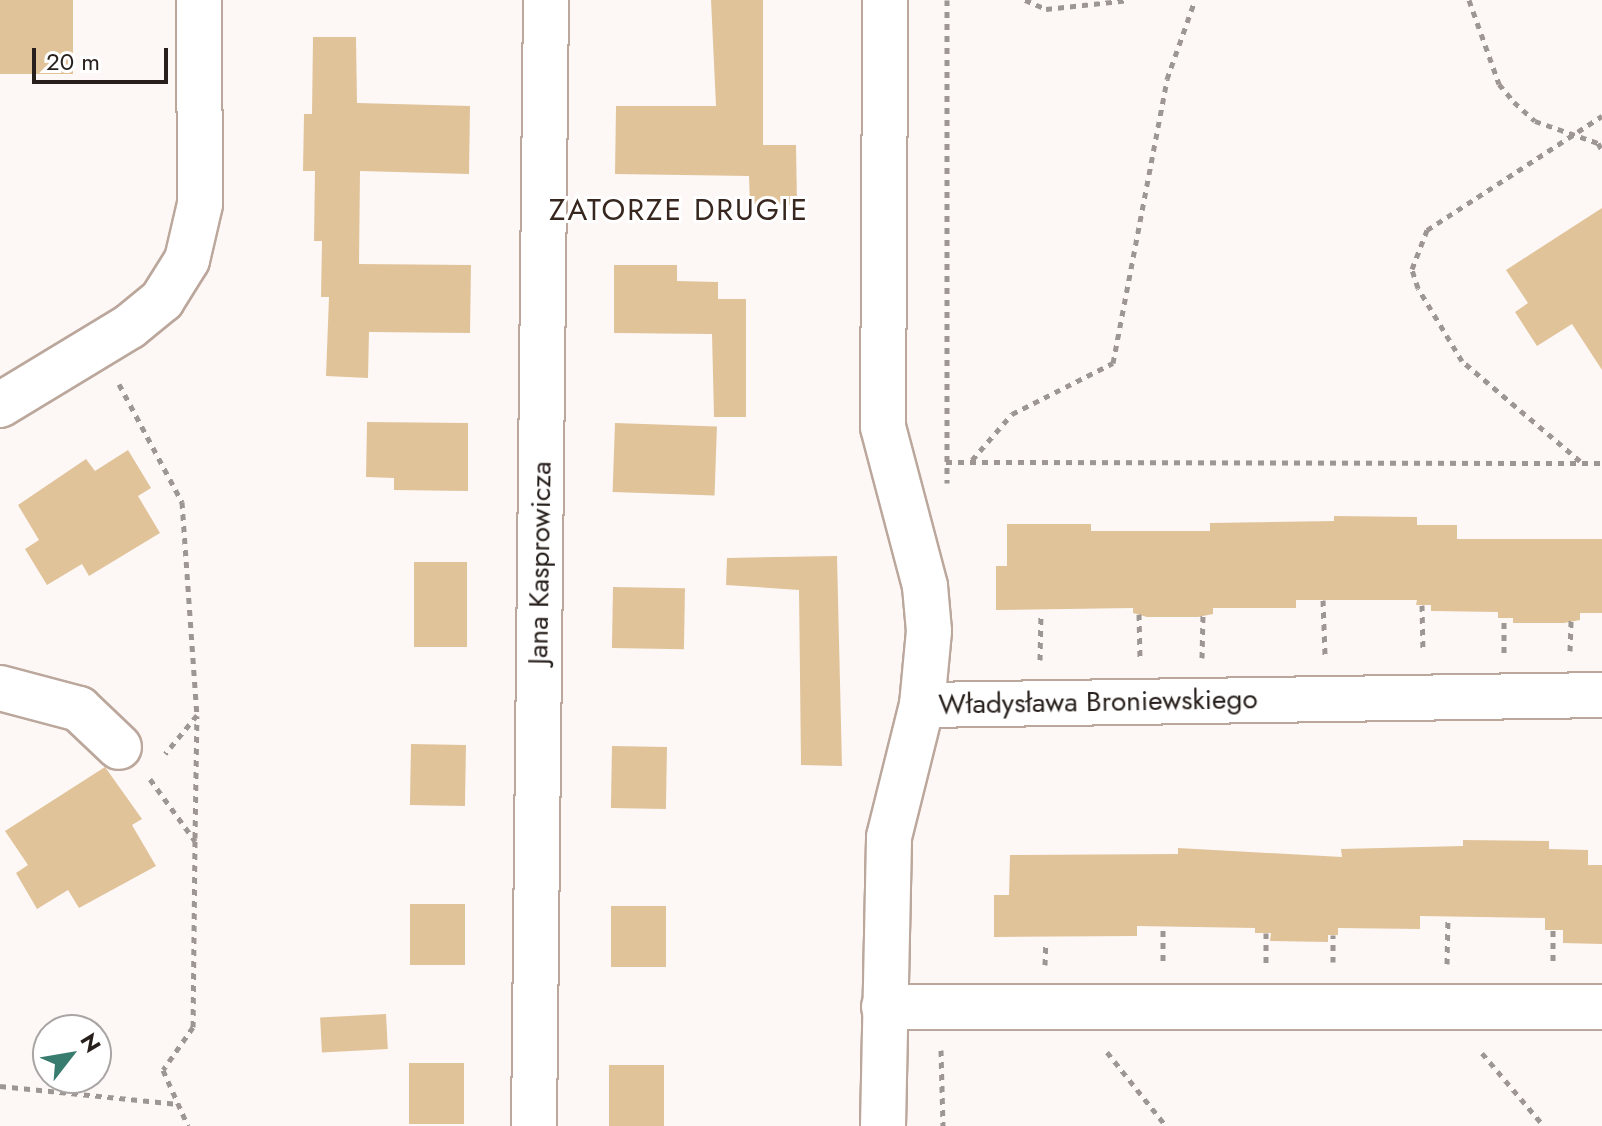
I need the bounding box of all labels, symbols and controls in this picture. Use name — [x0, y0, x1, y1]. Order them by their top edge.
scale bar — [36, 32, 172, 82]
text: 20 m — [46, 44, 100, 79]
district label: ZATORZE DRUGIE — [549, 192, 809, 228]
street label: Jana Kasprowicza — [521, 461, 559, 665]
street label: Władysława Broniewskiego — [938, 682, 1258, 722]
north arrow — [32, 1014, 112, 1094]
text: N — [73, 1027, 109, 1058]

